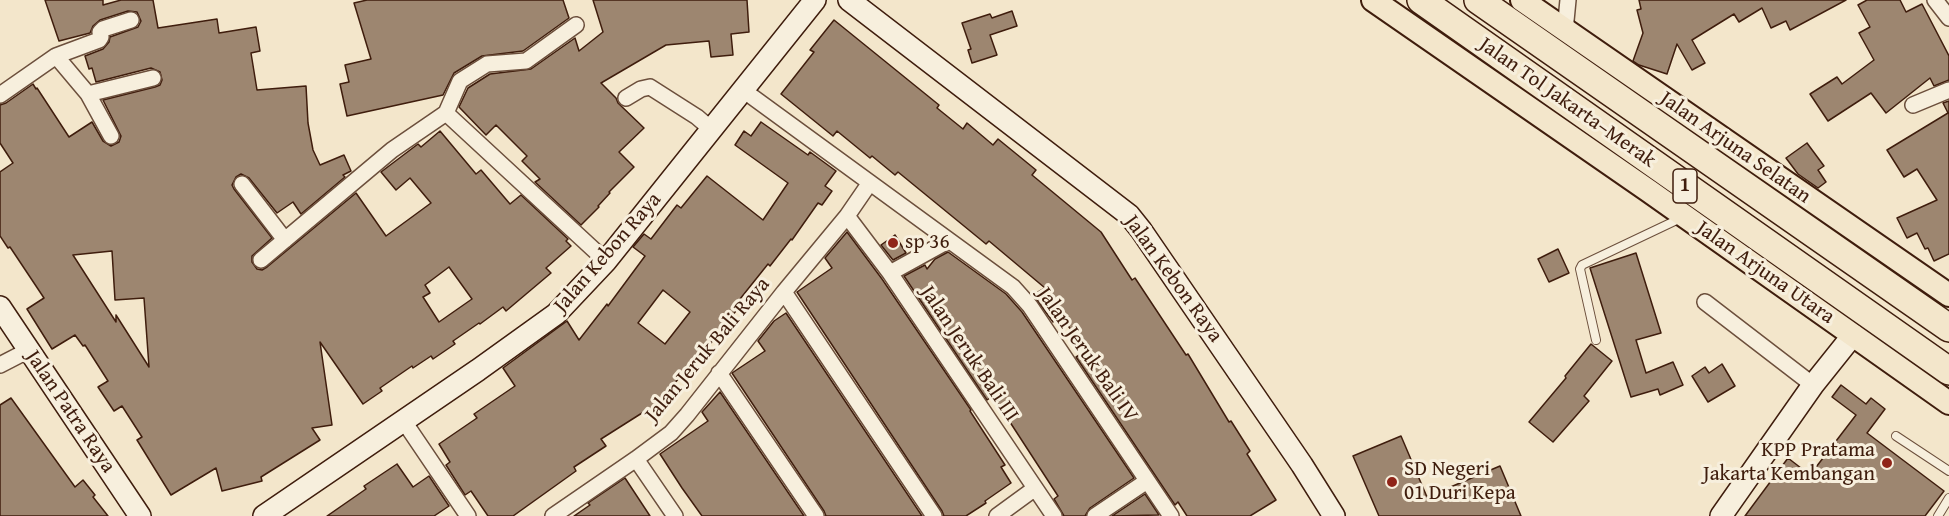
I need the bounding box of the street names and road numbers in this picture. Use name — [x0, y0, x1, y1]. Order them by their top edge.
street label: Jalan Tol Jakarta–Merak — [1474, 32, 1660, 174]
street label: Jalan Arjuna Selatan — [1655, 86, 1815, 210]
road number: 1 — [1673, 169, 1697, 203]
street label: Jalan Kebon Raya — [549, 188, 667, 318]
street label: Jalan Kebon Raya — [1118, 210, 1228, 348]
street label: Jalan Arjuna Utara — [1691, 216, 1839, 330]
street label: Jalan Jeruk Bali Raya — [640, 273, 776, 427]
street label: Jalan Jeruk Bali III — [914, 281, 1024, 427]
street label: Jalan Jeruk Bali IV — [1031, 283, 1143, 427]
street label: Jalan Patra Raya — [20, 346, 120, 478]

